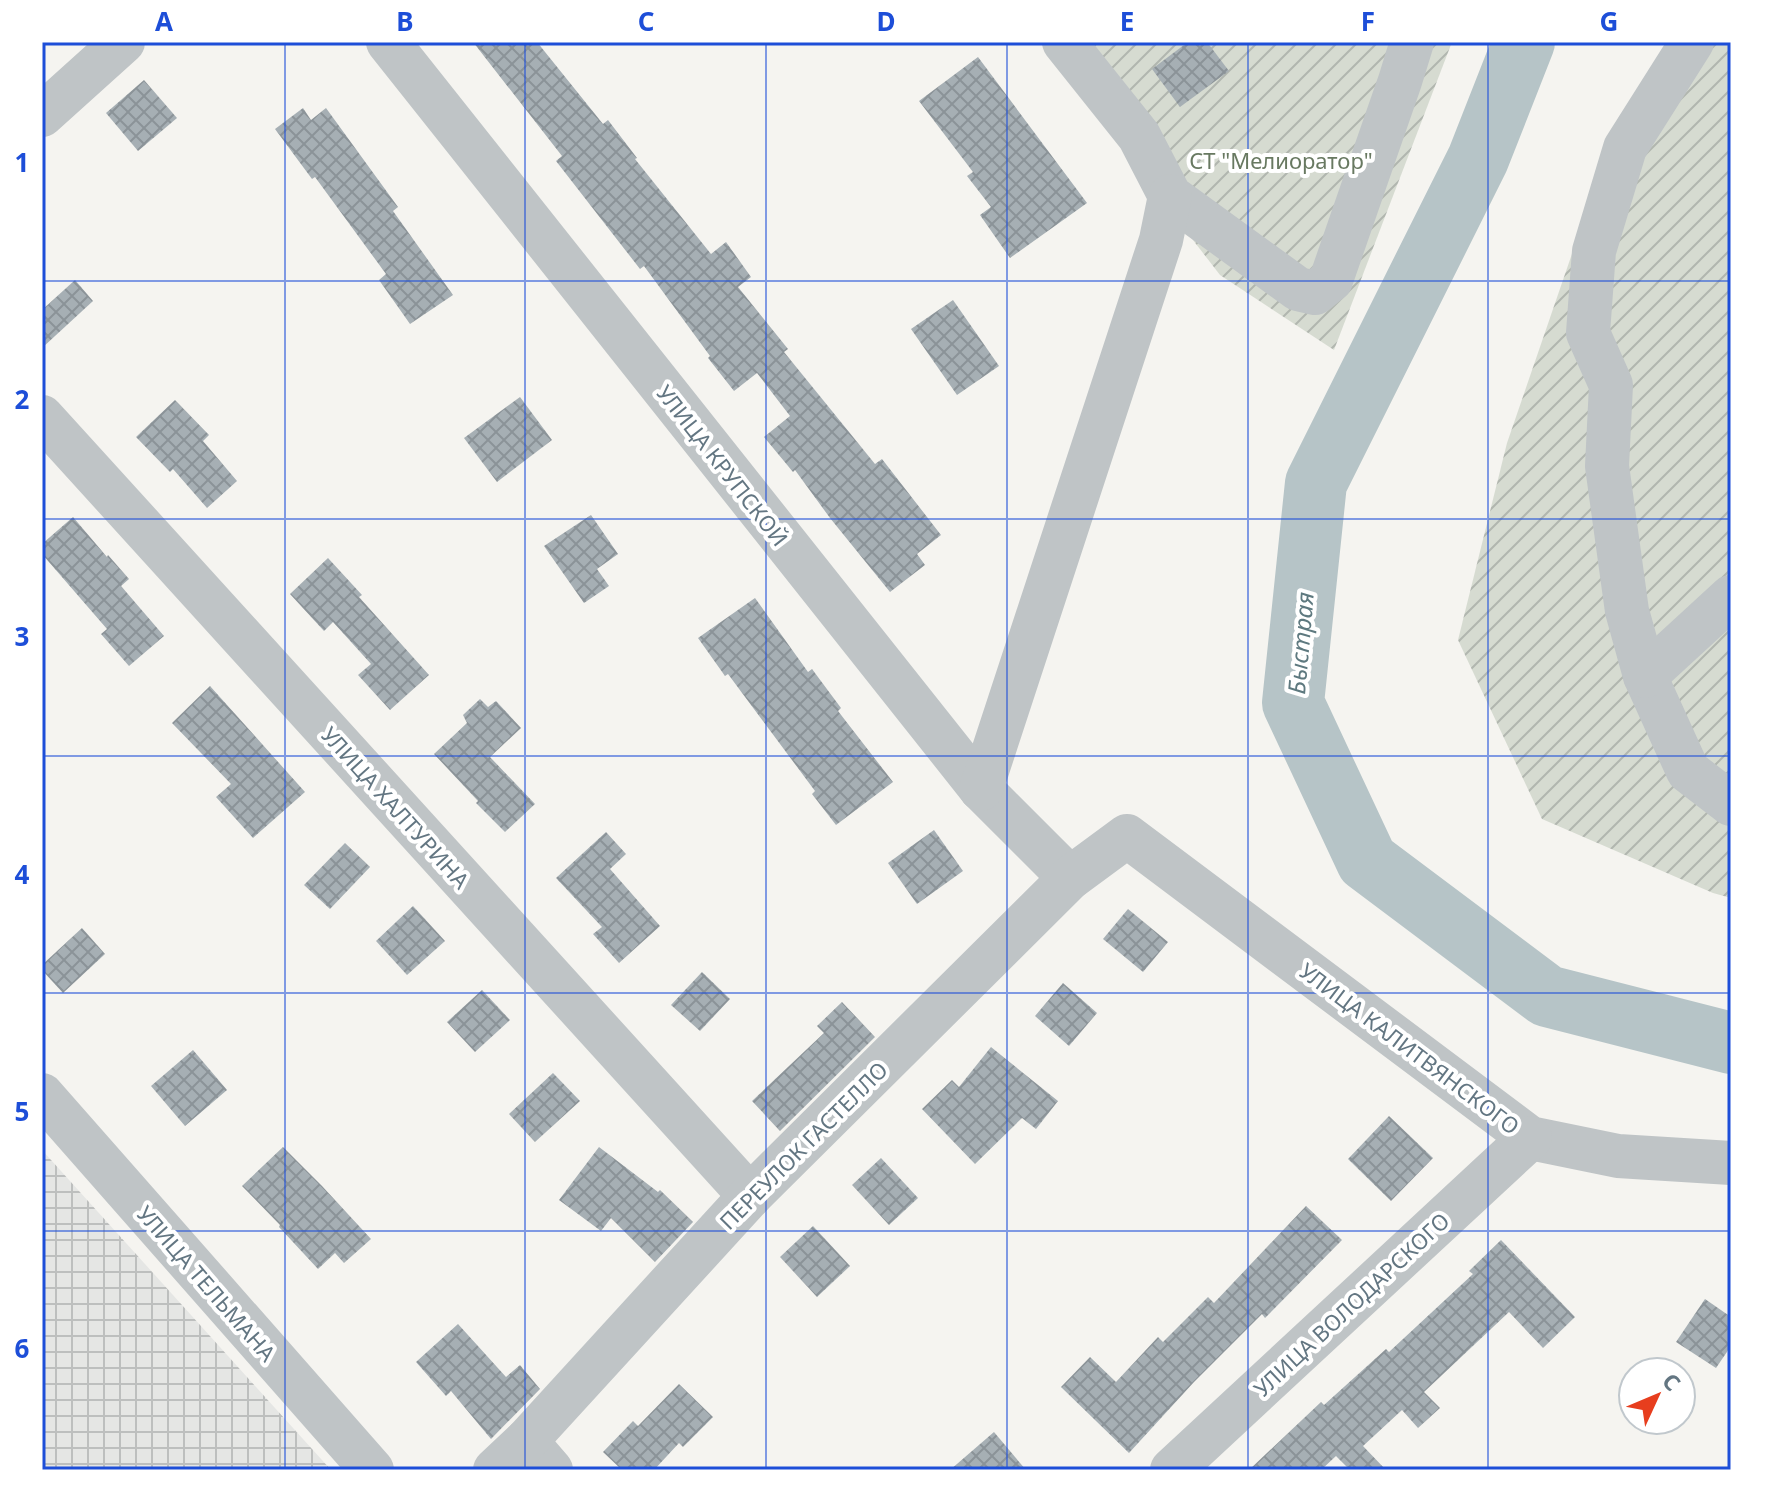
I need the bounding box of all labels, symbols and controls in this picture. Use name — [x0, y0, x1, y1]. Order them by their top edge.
text: A — [155, 3, 173, 39]
text: B — [396, 3, 414, 39]
text: C — [638, 3, 654, 39]
text: D — [876, 3, 896, 39]
text: E — [1120, 3, 1134, 39]
text: F — [1361, 3, 1375, 39]
text: G — [1600, 3, 1618, 39]
text: 1 — [15, 144, 29, 180]
park label: СТ "Мелиоратор" — [1189, 145, 1373, 175]
street label: УЛИЦА КРУПСКОЙ — [651, 378, 795, 552]
text: 2 — [15, 381, 30, 417]
water label: Быстрая — [1279, 591, 1321, 695]
text: 3 — [15, 618, 29, 654]
street label: УЛИЦА ХАЛТУРИНА — [315, 720, 477, 895]
text: 4 — [15, 856, 30, 892]
street label: УЛИЦА КАЛИТВЯНСКОГО — [1294, 955, 1526, 1141]
street label: ПЕРЕУЛОК ГАСТЕЛЛО — [712, 1054, 894, 1236]
text: 5 — [15, 1093, 29, 1129]
street label: УЛИЦА ТЕЛЬМАНА — [131, 1199, 284, 1368]
street label: УЛИЦА ВОЛОДАРСКОГО — [1247, 1205, 1455, 1403]
text: 6 — [15, 1330, 30, 1366]
north arrow — [1617, 1356, 1697, 1436]
text: С — [1656, 1366, 1688, 1397]

